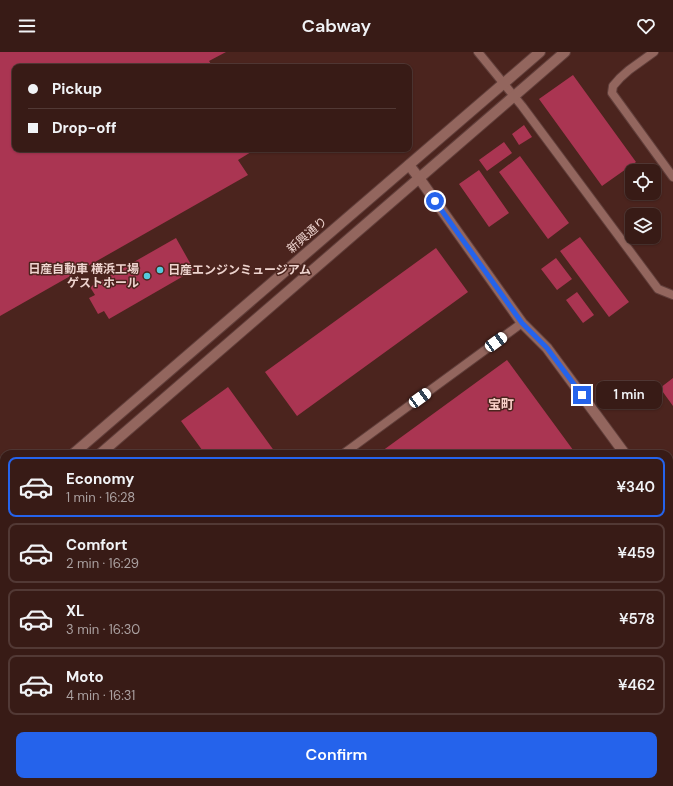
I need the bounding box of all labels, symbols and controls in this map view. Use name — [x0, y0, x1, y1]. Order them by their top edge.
text: Cabway — [302, 14, 371, 38]
icon: menu — [16, 15, 38, 37]
icon: heart — [635, 15, 657, 37]
text: Pickup — [52, 79, 102, 99]
text: Drop-off — [52, 118, 117, 138]
map controls — [625, 164, 661, 244]
button: locate — [625, 164, 661, 200]
route start — [426, 192, 444, 210]
button: layers — [625, 208, 661, 244]
street label: 新興通り — [284, 213, 330, 257]
place label: 日産自動車 横浜工場 ゲストホール — [28, 261, 139, 291]
place label: 日産エンジンミュージアム — [168, 262, 311, 278]
marker: 日産エンジンミュージアム — [155, 265, 165, 275]
marker: 日産自動車 横浜工場 ゲストホール — [142, 271, 152, 281]
car — [483, 330, 509, 354]
callout: 1 min — [596, 381, 662, 409]
car — [407, 386, 433, 410]
route end — [573, 386, 591, 404]
text: 1 min — [613, 386, 645, 403]
district label: 宝町 — [488, 396, 514, 413]
icon: car — [18, 469, 54, 505]
text: Economy — [66, 469, 134, 489]
text: ¥340 — [616, 477, 655, 497]
text: 1 min · 16:28 — [66, 489, 135, 506]
icon: car — [18, 535, 54, 571]
text: Comfort — [66, 535, 127, 555]
text: ¥459 — [618, 543, 655, 563]
text: 2 min · 16:29 — [66, 555, 139, 572]
icon: car — [18, 601, 54, 637]
text: XL — [66, 601, 84, 621]
text: ¥578 — [619, 609, 655, 629]
text: 3 min · 16:30 — [66, 621, 140, 638]
icon: car — [18, 667, 54, 703]
text: Moto — [66, 667, 104, 687]
text: ¥462 — [618, 675, 655, 695]
text: 4 min · 16:31 — [66, 687, 135, 704]
button: Confirm — [16, 732, 657, 778]

